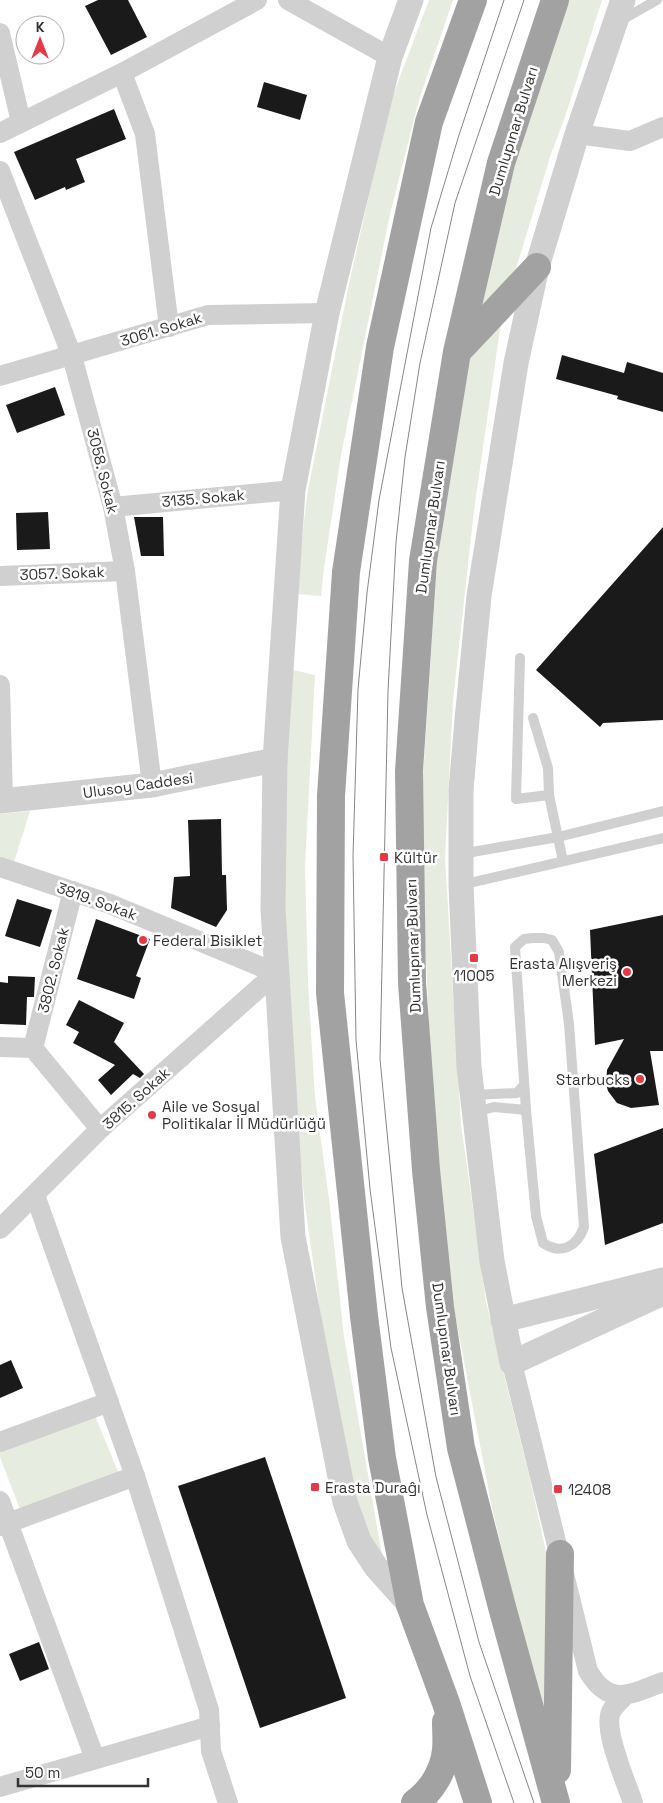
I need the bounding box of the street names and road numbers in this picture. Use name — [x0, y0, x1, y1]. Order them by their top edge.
street label: Dumlupınar Bulvarı — [484, 64, 542, 198]
street label: 3061. Sokak — [118, 308, 204, 350]
street label: 3058. Sokak — [83, 426, 123, 516]
street label: Dumlupınar Bulvarı — [411, 459, 449, 595]
street label: 3135. Sokak — [161, 485, 245, 511]
street label: 3057. Sokak — [19, 562, 105, 584]
street label: Ulusoy Caddesi — [82, 768, 194, 802]
street label: 3819. Sokak — [54, 878, 140, 924]
street label: Dumlupınar Bulvarı — [401, 879, 425, 1013]
street label: 3802. Sokak — [33, 925, 73, 1015]
street label: 3815. Sokak — [98, 1063, 174, 1133]
street label: Dumlupınar Bulvarı — [428, 1281, 466, 1417]

